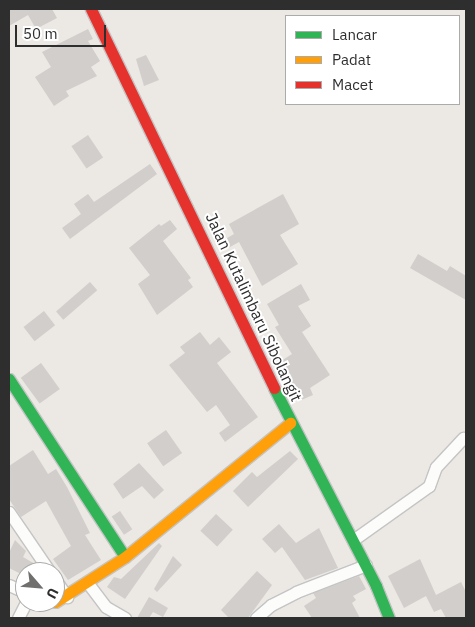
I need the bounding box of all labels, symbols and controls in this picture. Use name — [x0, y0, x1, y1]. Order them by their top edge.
scale bar — [18, 15, 109, 47]
legend — [285, 15, 460, 105]
text: 50 m — [23, 24, 58, 43]
text: Lancar — [332, 25, 377, 44]
text: Padat — [332, 50, 371, 69]
text: Macet — [332, 75, 373, 94]
street label: Jalan Kutalimbaru Sibolangit — [202, 210, 306, 404]
north arrow — [15, 562, 65, 612]
text: U — [42, 585, 63, 602]

